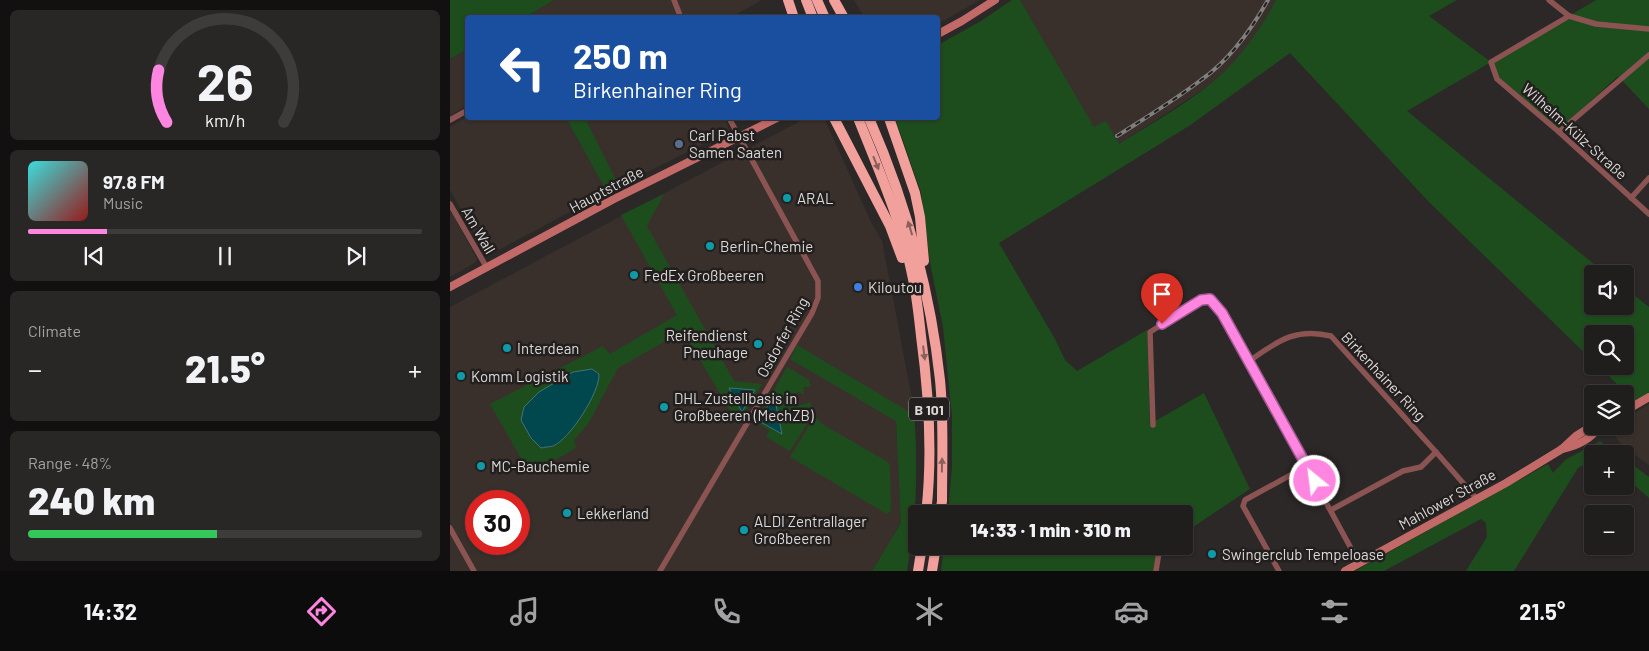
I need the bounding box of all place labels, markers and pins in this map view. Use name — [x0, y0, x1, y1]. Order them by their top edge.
place label: Carl Pabst Samen Saaten — [689, 126, 782, 161]
marker: Carl Pabst Samen Saaten — [673, 138, 685, 150]
place label: ARAL — [797, 189, 833, 207]
marker: ARAL — [781, 192, 793, 204]
place label: Berlin-Chemie — [720, 237, 813, 255]
marker: Berlin-Chemie — [704, 240, 716, 252]
place label: FedEx Großbeeren — [644, 266, 764, 284]
marker: FedEx Großbeeren — [628, 269, 640, 281]
pin — [1141, 273, 1183, 324]
place label: Kiloutou — [868, 278, 922, 296]
marker: Kiloutou — [852, 281, 864, 293]
place label: Reifendienst Pneuhage — [666, 326, 748, 361]
marker: Reifendienst Pneuhage — [752, 338, 764, 350]
place label: Interdean — [517, 339, 579, 357]
marker: Interdean — [501, 342, 513, 354]
place label: Komm Logistik — [471, 367, 569, 385]
marker: Komm Logistik — [455, 370, 467, 382]
place label: DHL Zustellbasis in Großbeeren (MechZB) — [674, 389, 814, 424]
marker: DHL Zustellbasis in Großbeeren (MechZB) — [658, 401, 670, 413]
place label: MC-Bauchemie — [491, 457, 590, 475]
marker: MC-Bauchemie — [475, 460, 487, 472]
place label: Lekkerland — [577, 504, 649, 522]
marker: Lekkerland — [561, 507, 573, 519]
place label: ALDI Zentrallager Großbeeren — [754, 512, 867, 547]
marker: ALDI Zentrallager Großbeeren — [738, 524, 750, 536]
place label: Swingerclub Tempeloase — [1222, 545, 1384, 563]
marker: Swingerclub Tempeloase — [1206, 548, 1218, 560]

